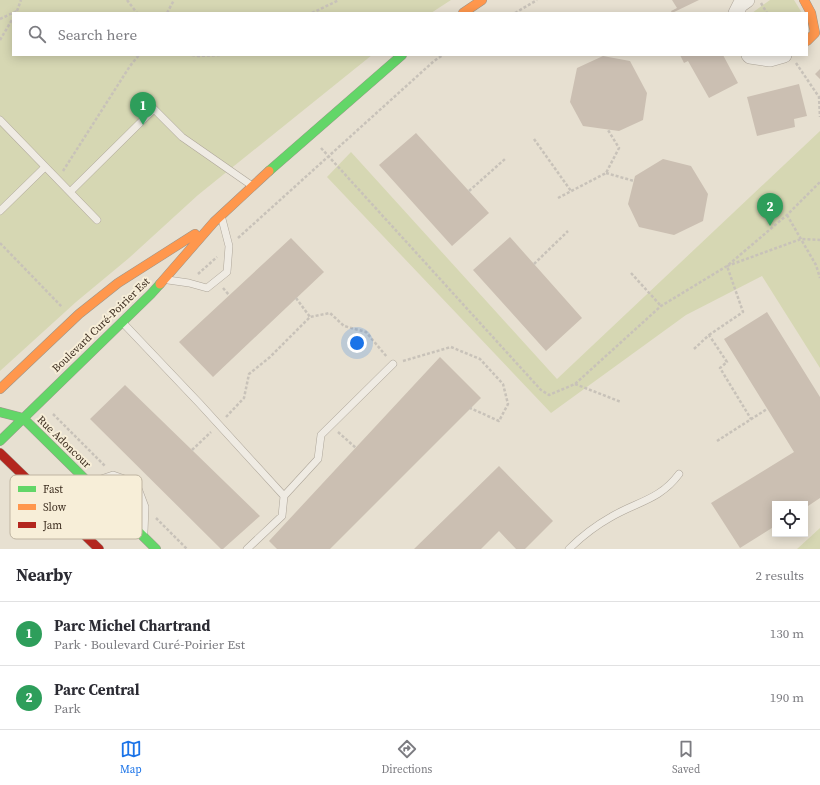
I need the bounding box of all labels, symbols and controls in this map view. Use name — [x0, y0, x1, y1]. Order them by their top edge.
search box — [12, 12, 808, 56]
icon: search — [26, 23, 48, 45]
text: Search here — [58, 24, 137, 45]
pin: 1 — [130, 92, 156, 125]
pin: 2 — [757, 193, 783, 226]
street label: Boulevard Curé-Poirier Est — [49, 274, 153, 376]
your location — [347, 333, 367, 353]
street label: Rue Adoncour — [34, 412, 95, 472]
legend — [10, 475, 142, 539]
text: Fast — [43, 482, 63, 497]
text: Slow — [43, 500, 67, 515]
map controls — [772, 501, 808, 537]
button: locate — [772, 501, 808, 537]
text: Jam — [42, 518, 62, 533]
text: Nearby — [16, 563, 72, 587]
text: 2 results — [756, 567, 804, 584]
text: Parc Michel Chartrand — [54, 615, 210, 636]
text: 1 — [25, 625, 33, 642]
text: 130 m — [770, 625, 804, 642]
text: Park · Boulevard Curé-Poirier Est — [54, 636, 245, 653]
text: Parc Central — [54, 679, 140, 700]
text: 2 — [25, 689, 33, 706]
text: 190 m — [770, 689, 804, 706]
text: Park — [54, 700, 81, 717]
tab: Map — [120, 738, 142, 777]
tab: Directions — [381, 738, 432, 777]
tab: Saved — [672, 738, 700, 777]

